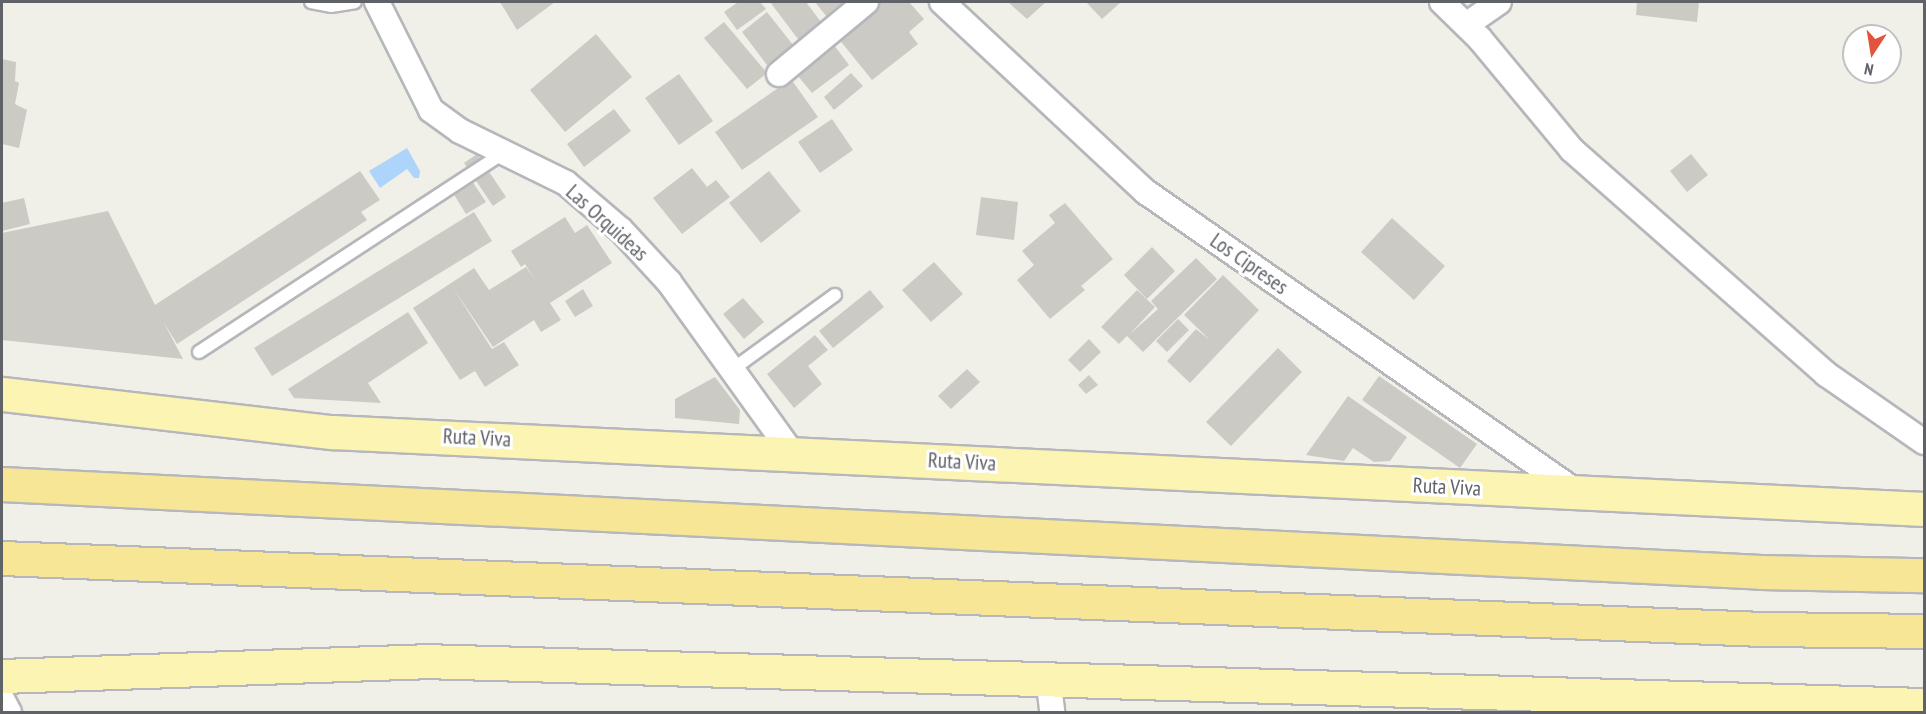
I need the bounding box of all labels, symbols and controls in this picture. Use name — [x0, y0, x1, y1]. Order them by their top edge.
north arrow — [1842, 24, 1902, 84]
text: N — [1862, 59, 1875, 80]
street label: Las Orquideas — [561, 180, 653, 266]
street label: Los Cipreses — [1205, 228, 1293, 300]
street label: Ruta Viva — [442, 424, 512, 452]
street label: Ruta Viva — [927, 448, 997, 476]
street label: Ruta Viva — [1412, 473, 1482, 501]

